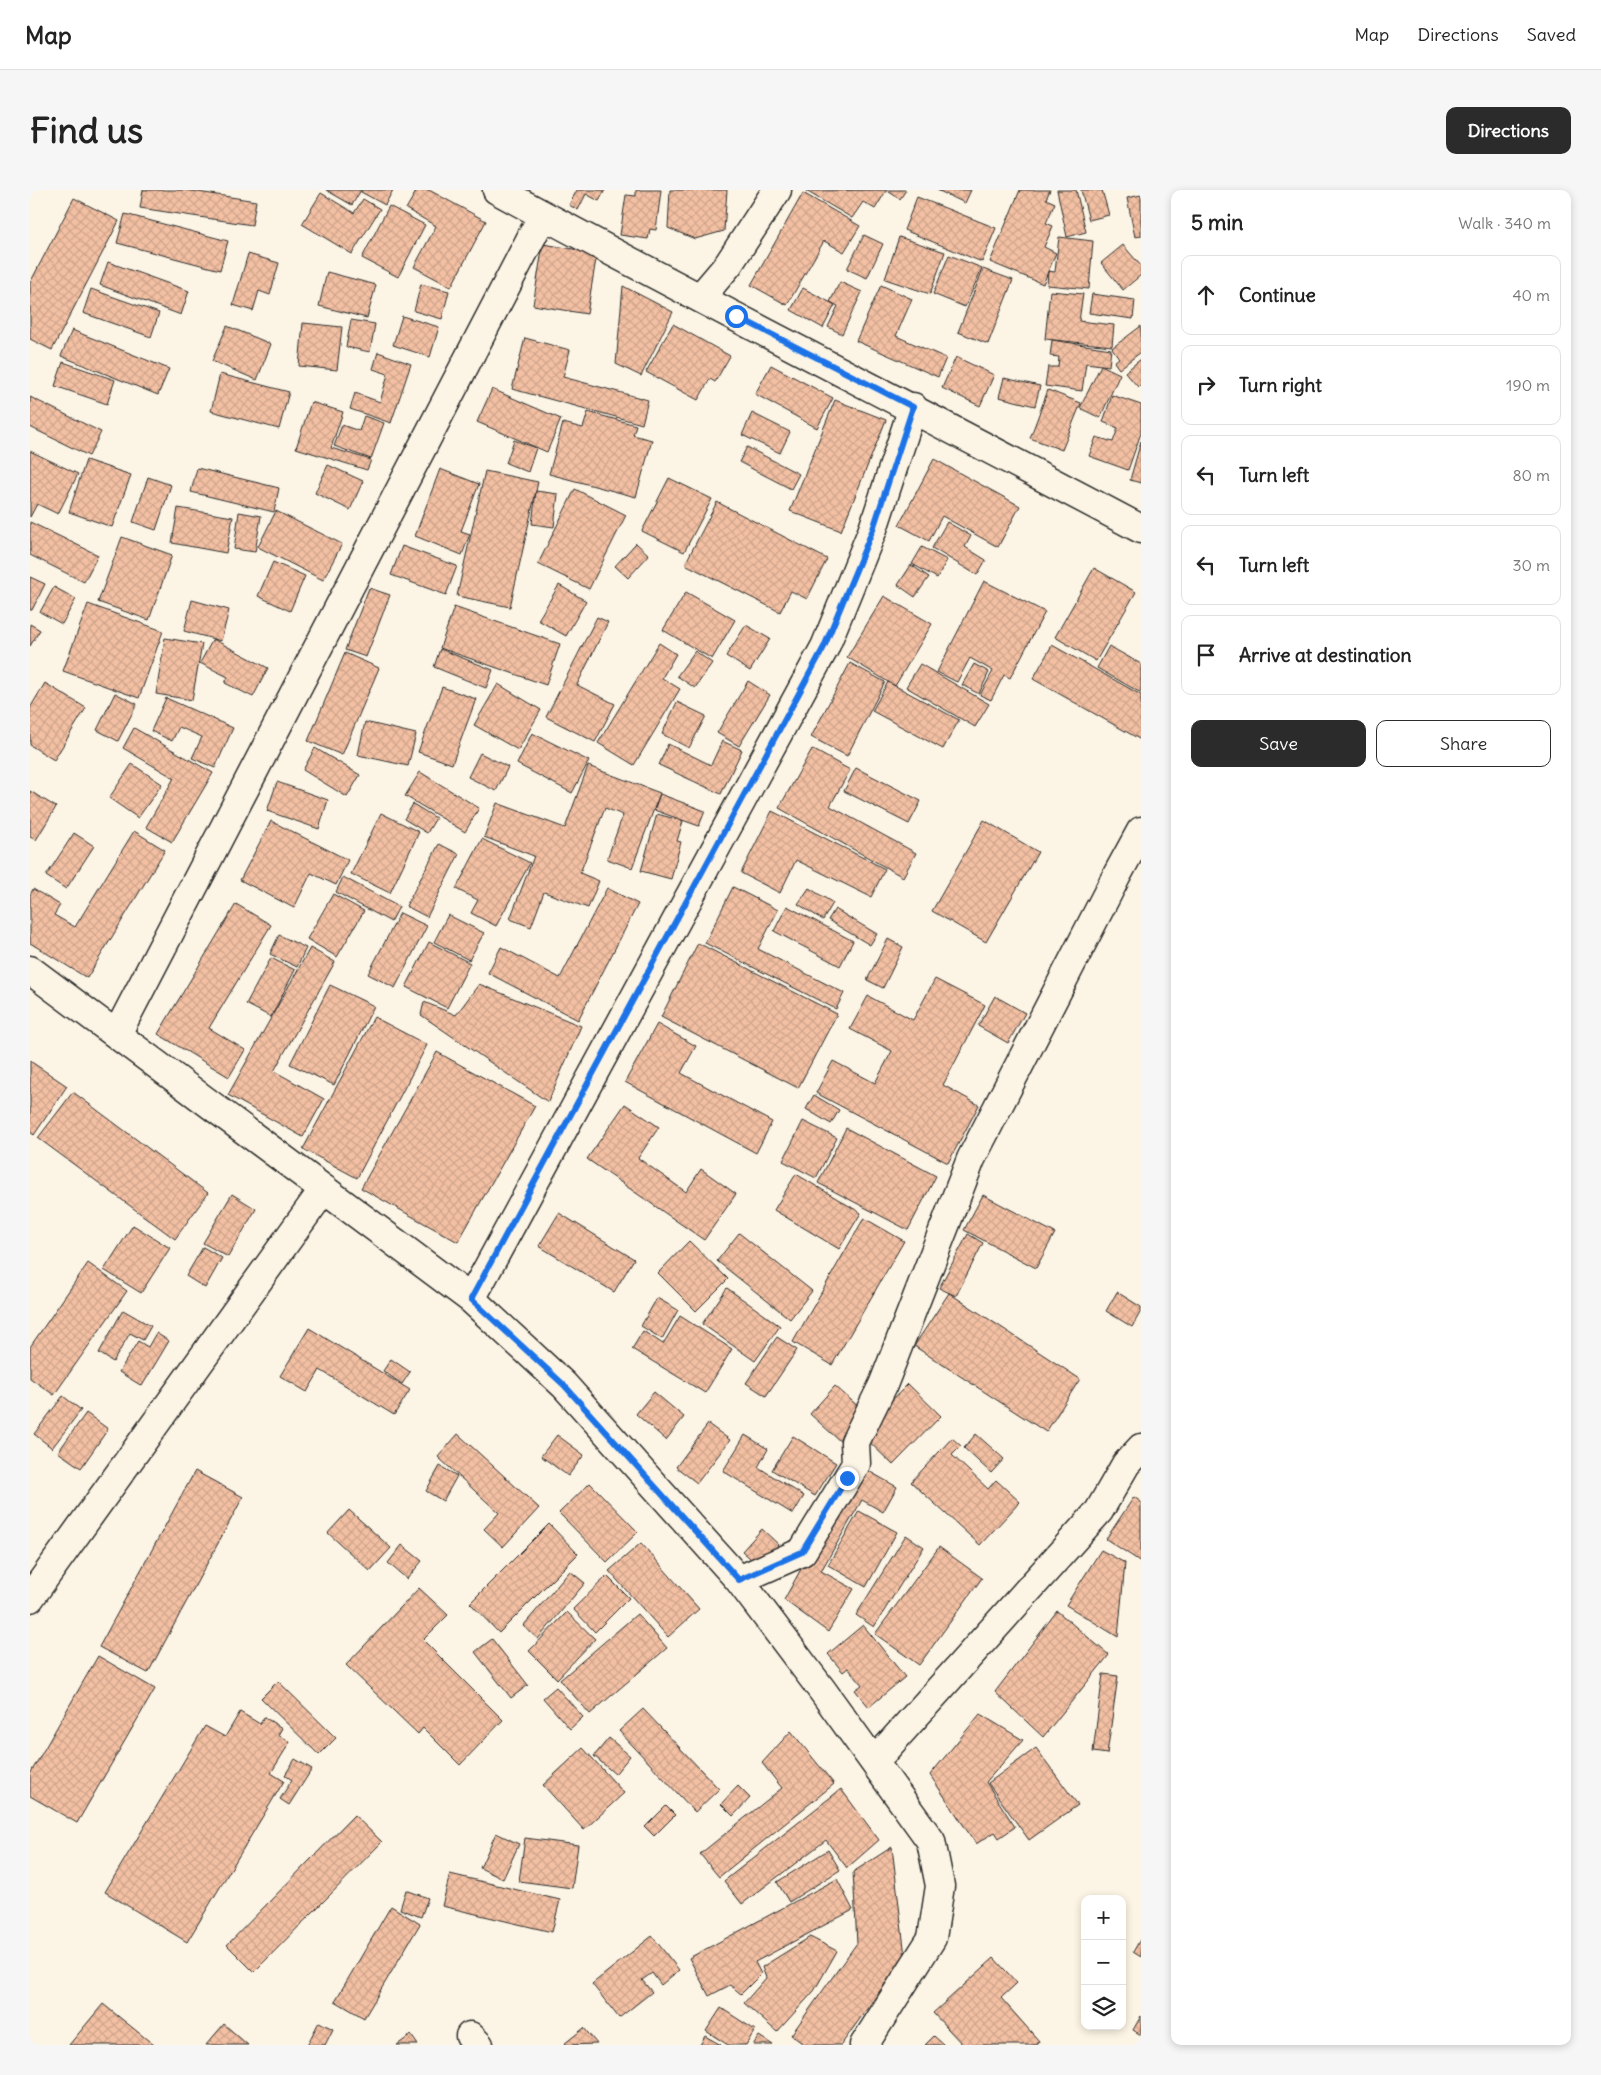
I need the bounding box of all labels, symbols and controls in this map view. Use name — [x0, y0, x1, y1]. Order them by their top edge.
text: Map — [25, 20, 72, 50]
text: Map — [1354, 23, 1389, 46]
text: Directions — [1417, 23, 1499, 46]
text: Saved — [1527, 23, 1576, 46]
button: Directions — [1446, 107, 1571, 154]
text: Find us — [30, 108, 143, 152]
text: 5 min — [1191, 209, 1243, 236]
text: Walk · 340 m — [1458, 213, 1551, 233]
icon: ahead — [1192, 281, 1220, 309]
text: Continue — [1239, 283, 1316, 307]
text: 40 m — [1512, 285, 1550, 305]
route start — [725, 305, 748, 328]
icon: right — [1192, 371, 1220, 399]
text: Turn right — [1239, 373, 1322, 397]
text: 190 m — [1506, 375, 1550, 395]
icon: left — [1192, 461, 1220, 489]
text: Turn left — [1239, 463, 1309, 487]
text: 80 m — [1512, 465, 1550, 485]
icon: left — [1192, 551, 1220, 579]
text: Turn left — [1239, 553, 1309, 577]
text: 30 m — [1513, 555, 1550, 575]
icon: arrive — [1192, 641, 1220, 669]
text: Arrive at destination — [1239, 643, 1412, 667]
button: Save — [1191, 720, 1366, 767]
button: Share — [1376, 720, 1551, 767]
route end — [836, 1467, 859, 1490]
map controls — [1081, 1895, 1126, 2030]
button: + — [1081, 1895, 1126, 1940]
button: − — [1081, 1940, 1126, 1985]
button: layers — [1081, 1985, 1126, 2030]

